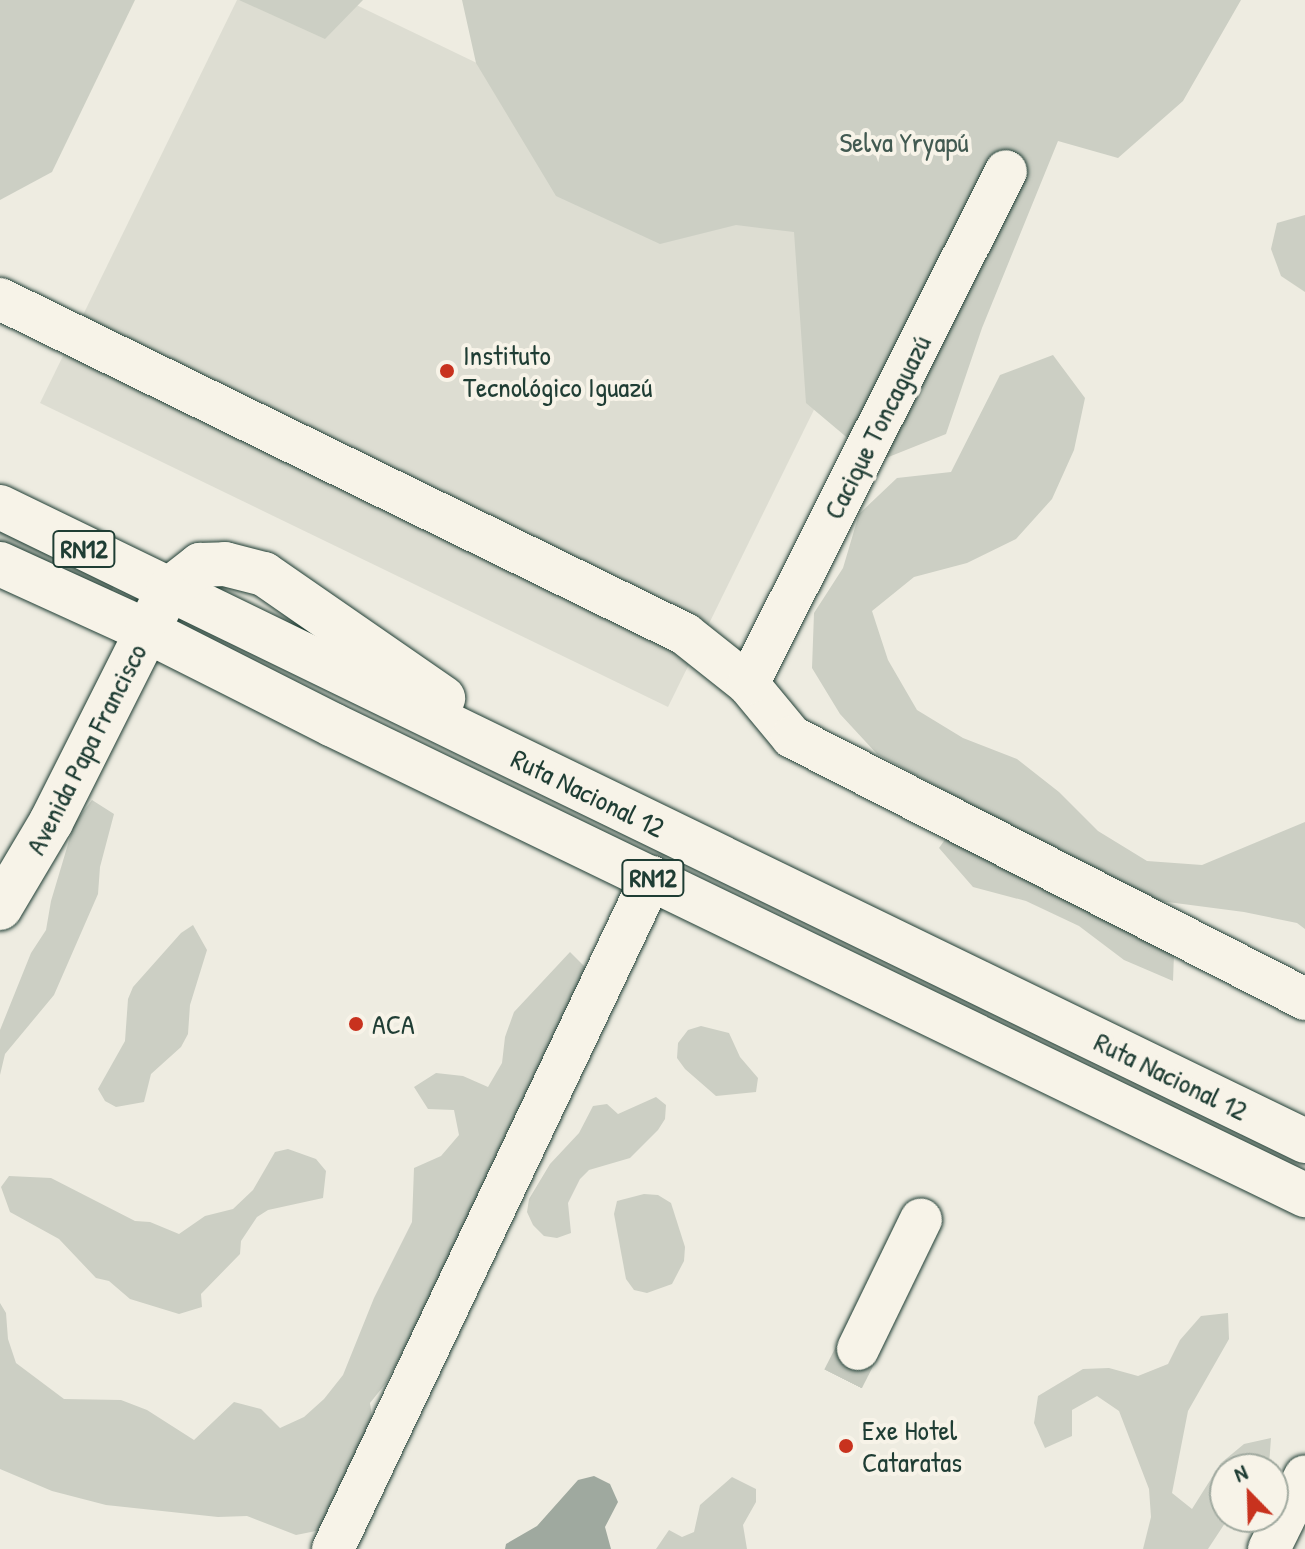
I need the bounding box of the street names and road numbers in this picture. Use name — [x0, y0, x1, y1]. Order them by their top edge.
street label: Cacique Toncaguazú — [816, 329, 938, 525]
road number: RN12 — [52, 527, 116, 571]
street label: Avenida Papa Francisco — [18, 638, 154, 860]
street label: Ruta Nacional 12 — [506, 742, 670, 844]
road number: RN12 — [621, 856, 685, 900]
street label: Ruta Nacional 12 — [1089, 1025, 1253, 1127]

